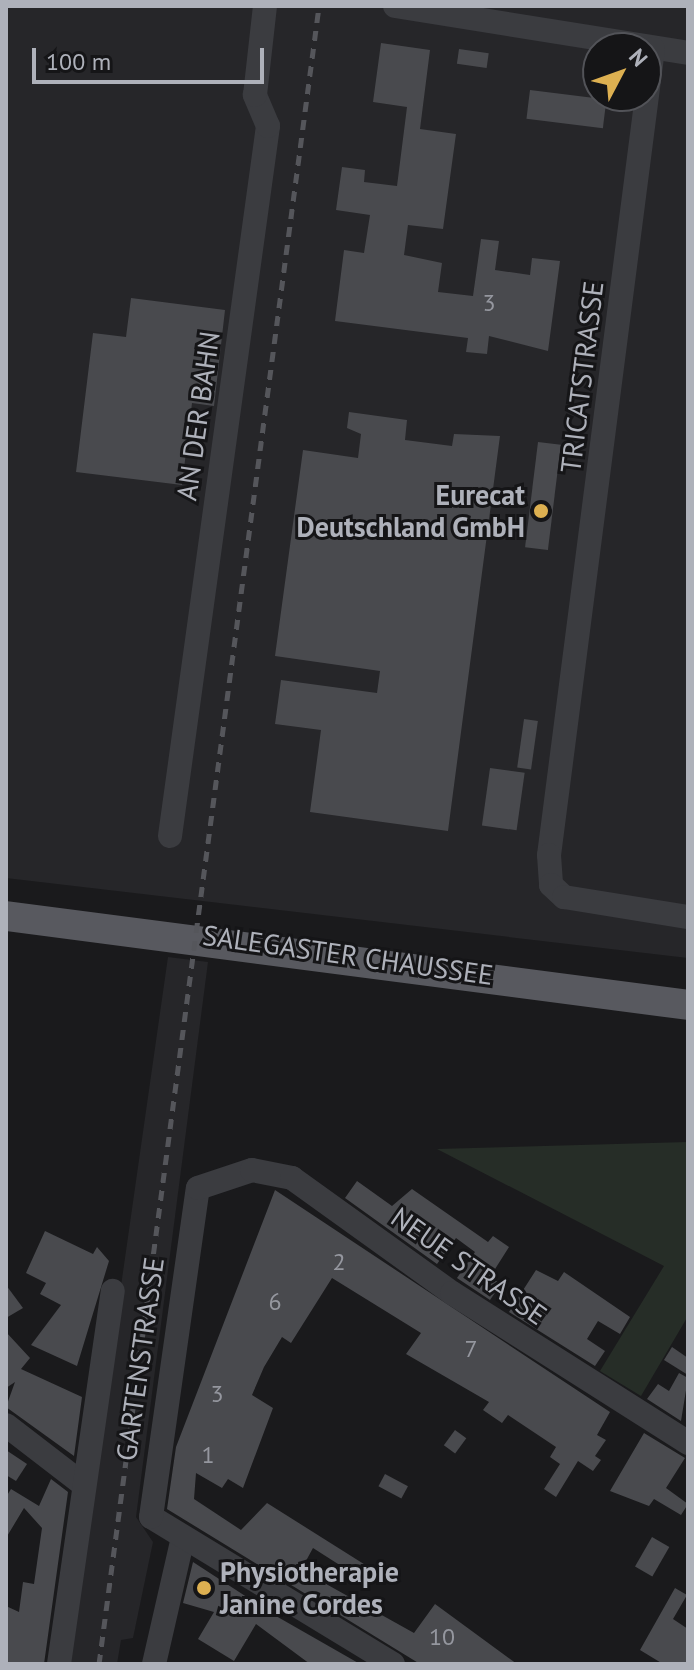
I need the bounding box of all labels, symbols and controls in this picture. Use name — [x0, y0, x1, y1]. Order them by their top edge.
scale bar — [36, 32, 268, 82]
north arrow — [582, 32, 662, 112]
text: N — [623, 43, 654, 72]
text: 100 m — [46, 46, 111, 77]
street label: TRICATSTRASSE — [554, 279, 610, 475]
house number: 3 — [482, 289, 496, 317]
street label: AN DER BAHN — [169, 329, 227, 503]
place label: Eurecat Deutschland GmbH — [296, 478, 525, 544]
marker: Eurecat Deutschland GmbH — [532, 502, 550, 520]
street label: SALEGASTER CHAUSSEE — [201, 918, 495, 992]
street label: NEUE STRASSE — [385, 1200, 553, 1332]
house number: 2 — [332, 1248, 346, 1276]
street label: GARTENSTRASSE — [109, 1255, 171, 1463]
house number: 6 — [268, 1288, 282, 1316]
house number: 7 — [464, 1335, 478, 1363]
house number: 3 — [210, 1380, 224, 1408]
house number: 1 — [201, 1441, 215, 1469]
place label: Physiotherapie Janine Cordes — [220, 1555, 399, 1621]
marker: Physiotherapie Janine Cordes — [195, 1579, 213, 1597]
house number: 10 — [429, 1623, 455, 1651]

